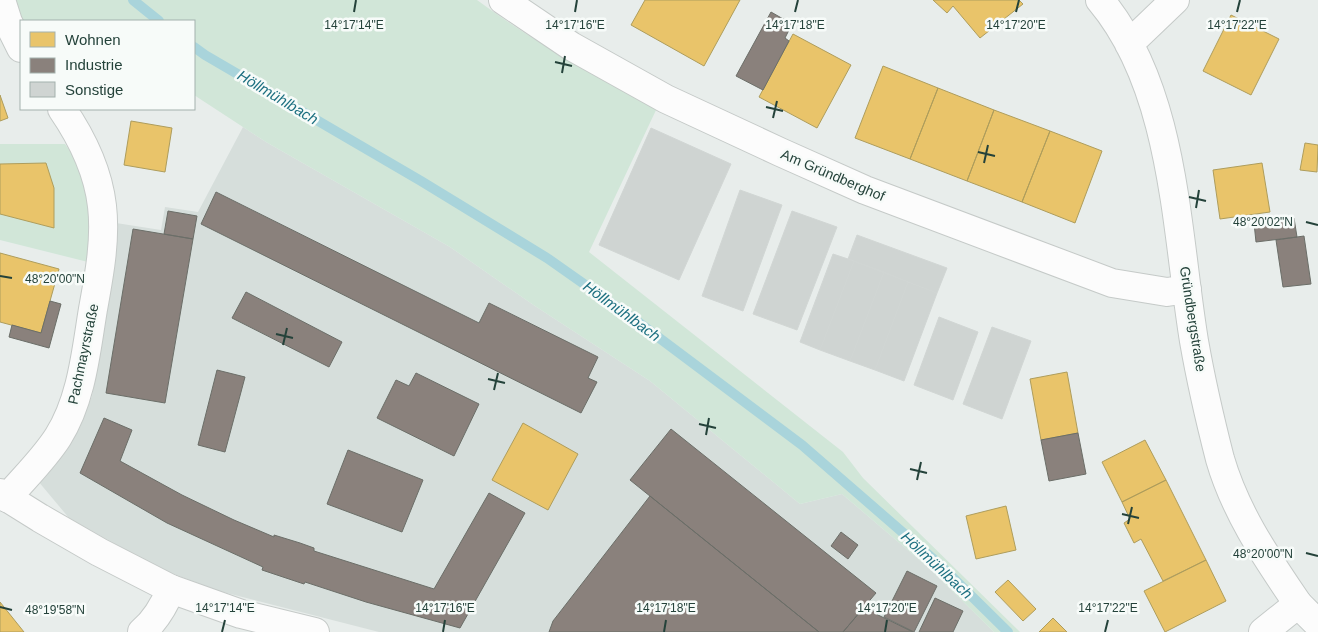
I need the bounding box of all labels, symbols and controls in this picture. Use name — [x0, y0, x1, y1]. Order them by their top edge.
text: 14°17'14"E — [324, 18, 384, 32]
text: 14°17'16"E — [545, 18, 605, 32]
text: 14°17'18"E — [765, 18, 825, 32]
text: 14°17'20"E — [986, 18, 1046, 32]
text: 14°17'22"E — [1207, 18, 1267, 32]
legend — [20, 20, 195, 110]
text: Wohnen — [65, 31, 121, 48]
text: Industrie — [65, 56, 123, 73]
water label: Höllmühlbach — [235, 66, 321, 128]
text: Sonstige — [65, 81, 123, 98]
street label: Am Gründberghof — [779, 146, 887, 204]
text: 48°20'02"N — [1233, 215, 1293, 229]
street label: Gründbergstraße — [1177, 265, 1209, 373]
text: 48°20'00"N — [25, 272, 85, 286]
water label: Höllmühlbach — [580, 277, 664, 345]
street label: Pachmayrstraße — [64, 302, 102, 406]
water label: Höllmühlbach — [898, 528, 976, 602]
text: 48°20'00"N — [1233, 547, 1293, 561]
text: 14°17'14"E — [195, 601, 255, 615]
text: 14°17'16"E — [415, 601, 475, 615]
text: 14°17'18"E — [636, 601, 696, 615]
text: 14°17'20"E — [857, 601, 917, 615]
text: 14°17'22"E — [1078, 601, 1138, 615]
text: 48°19'58"N — [25, 603, 85, 617]

